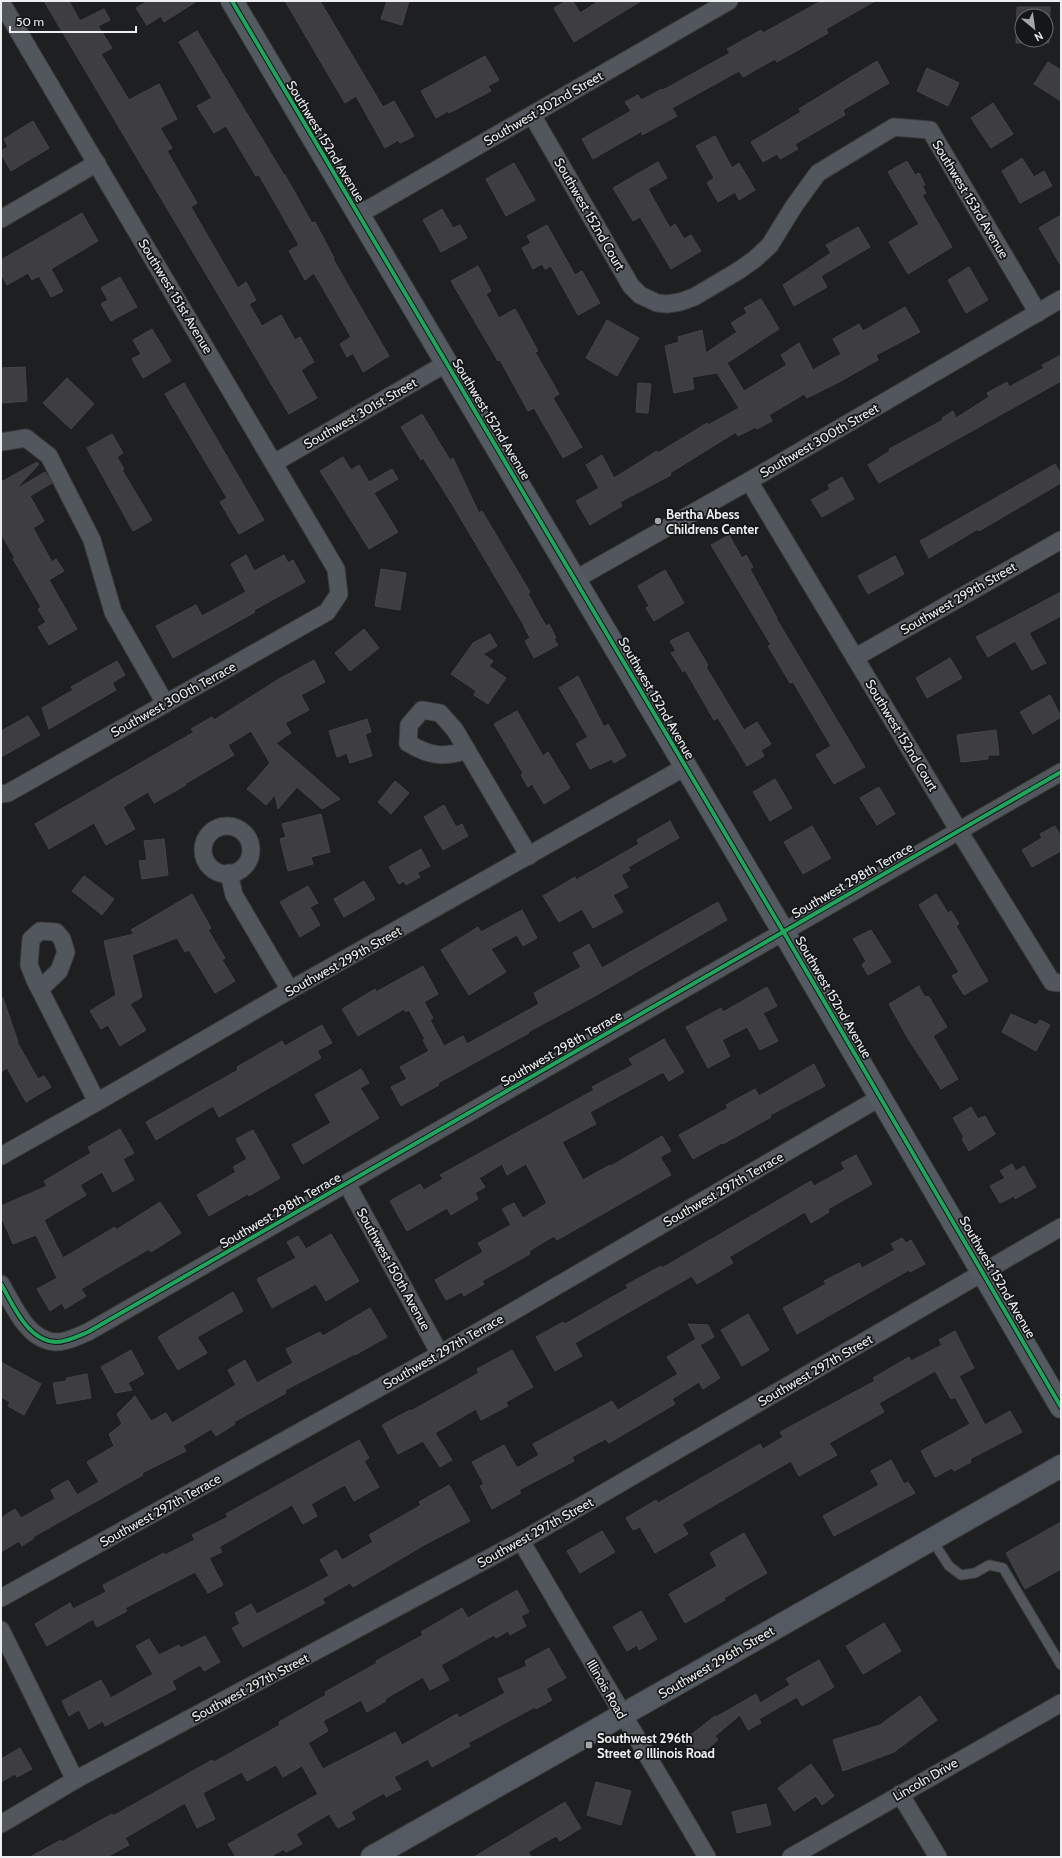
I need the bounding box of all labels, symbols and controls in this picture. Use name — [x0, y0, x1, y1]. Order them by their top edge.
scale bar — [10, 8, 136, 34]
north arrow — [1014, 8, 1054, 48]
text: 50 m — [16, 14, 44, 29]
text: N — [1032, 29, 1046, 45]
street label: Southwest 302nd Street — [480, 67, 606, 149]
street label: Southwest 152nd Avenue — [284, 78, 369, 205]
street label: Southwest 153rd Avenue — [929, 137, 1013, 261]
street label: Southwest 152nd Court — [551, 155, 629, 274]
street label: Southwest 151st Avenue — [135, 236, 217, 357]
street label: Southwest 152nd Avenue — [450, 356, 535, 483]
street label: Southwest 301st Street — [301, 374, 420, 452]
street label: Southwest 300th Street — [757, 399, 882, 481]
place label: Bertha Abess Childrens Center — [666, 506, 759, 537]
marker: Bertha Abess Childrens Center — [653, 516, 663, 526]
street label: Southwest 299th Street — [897, 558, 1019, 638]
street label: Southwest 152nd Avenue — [615, 634, 699, 762]
street label: Southwest 300th Terrace — [108, 658, 239, 740]
street label: Southwest 152nd Court — [862, 676, 942, 794]
street label: Southwest 298th Terrace — [789, 839, 916, 921]
street label: Southwest 299th Street — [282, 922, 405, 1000]
street label: Southwest 152nd Avenue — [792, 933, 876, 1061]
street label: Southwest 298th Terrace — [498, 1007, 625, 1089]
street label: Southwest 297th Terrace — [660, 1148, 786, 1230]
street label: Southwest 298th Terrace — [217, 1169, 344, 1251]
street label: Southwest 150th Avenue — [354, 1205, 434, 1333]
street label: Southwest 152nd Avenue — [956, 1213, 1040, 1341]
street label: Southwest 297th Terrace — [380, 1310, 506, 1392]
street label: Southwest 297th Street — [755, 1330, 876, 1409]
street label: Southwest 297th Terrace — [97, 1470, 224, 1550]
street label: Southwest 297th Street — [474, 1493, 596, 1571]
street label: Southwest 296th Street — [655, 1622, 777, 1702]
street label: Southwest 297th Street — [189, 1649, 312, 1725]
street label: Illinois Road — [584, 1657, 630, 1721]
place label: Southwest 296th Street @ Illinois Road — [597, 1730, 715, 1761]
marker: Southwest 296th Street @ Illinois Road — [584, 1740, 594, 1750]
street label: Lincoln Drive — [890, 1754, 960, 1804]

